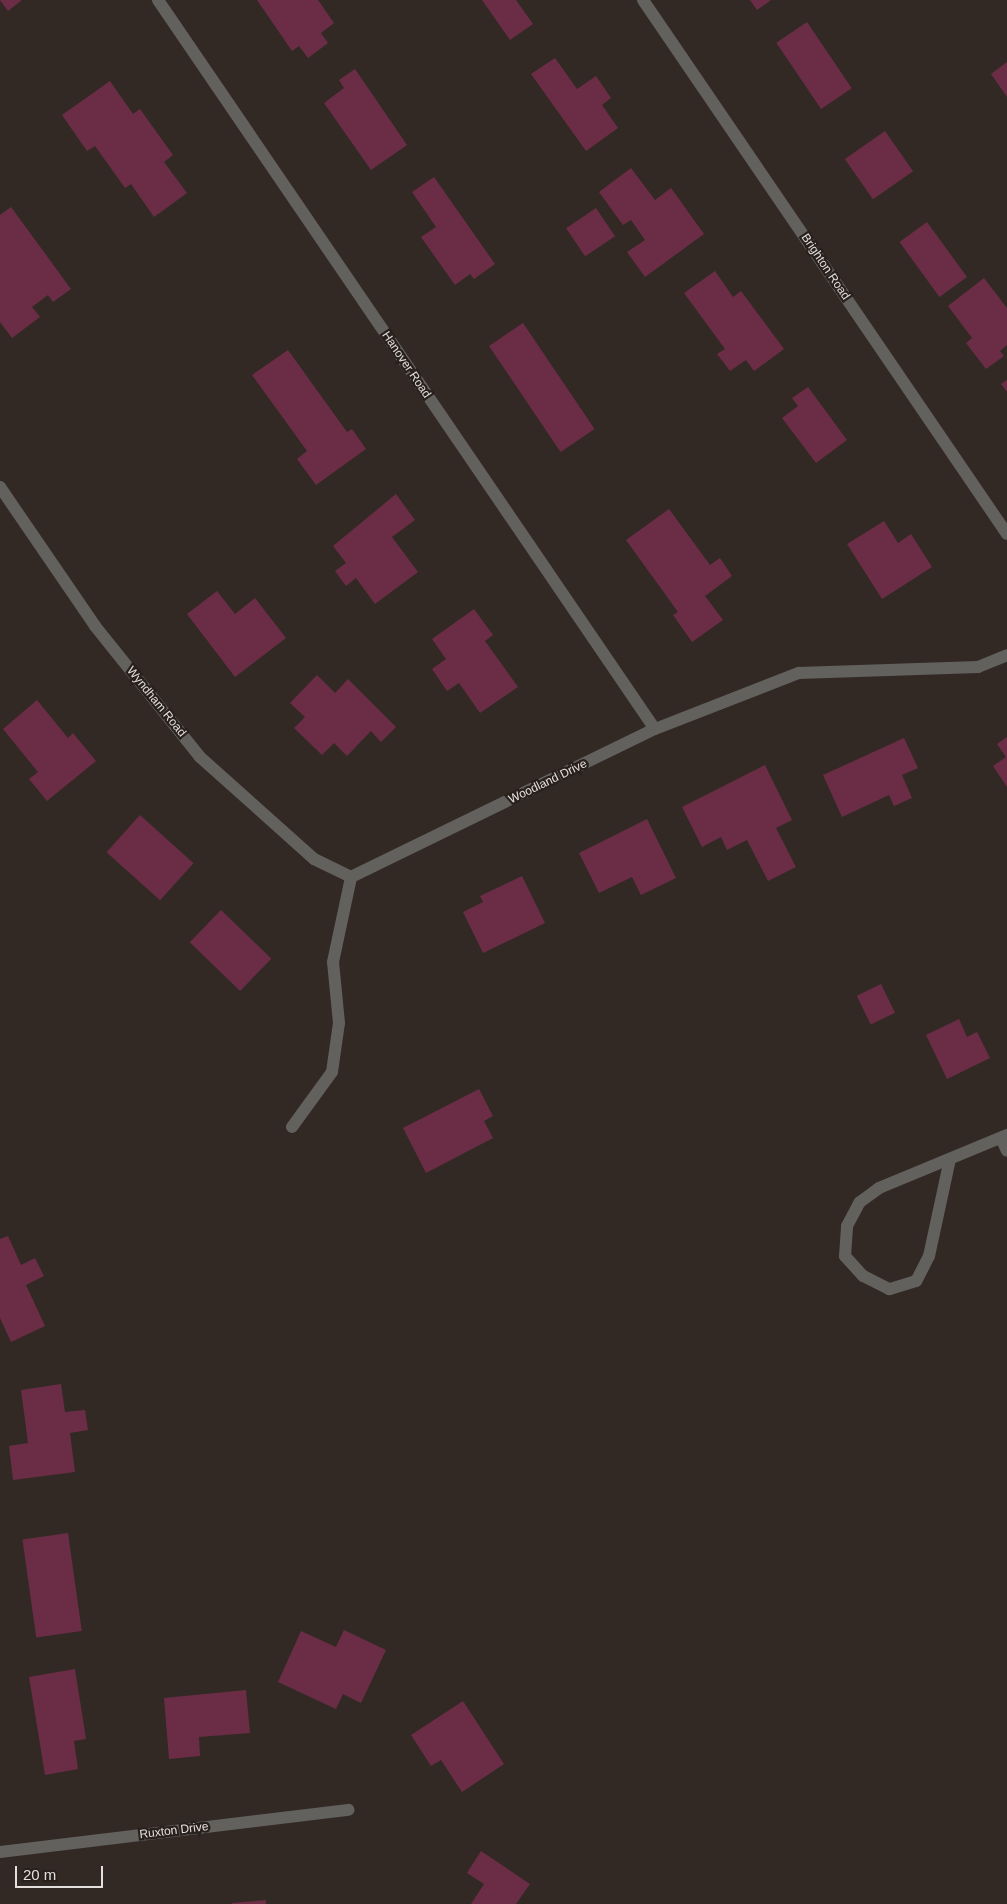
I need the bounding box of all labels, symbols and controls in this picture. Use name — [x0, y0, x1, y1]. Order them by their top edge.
street label: Brighton Road — [798, 231, 852, 303]
street label: Hanover Road — [378, 329, 434, 401]
street label: Wyndham Road — [123, 664, 189, 740]
street label: Woodland Drive — [507, 757, 589, 807]
street label: Ruxton Drive — [139, 1820, 209, 1842]
scale bar — [18, 1856, 105, 1888]
text: 20 m — [23, 1866, 56, 1883]

